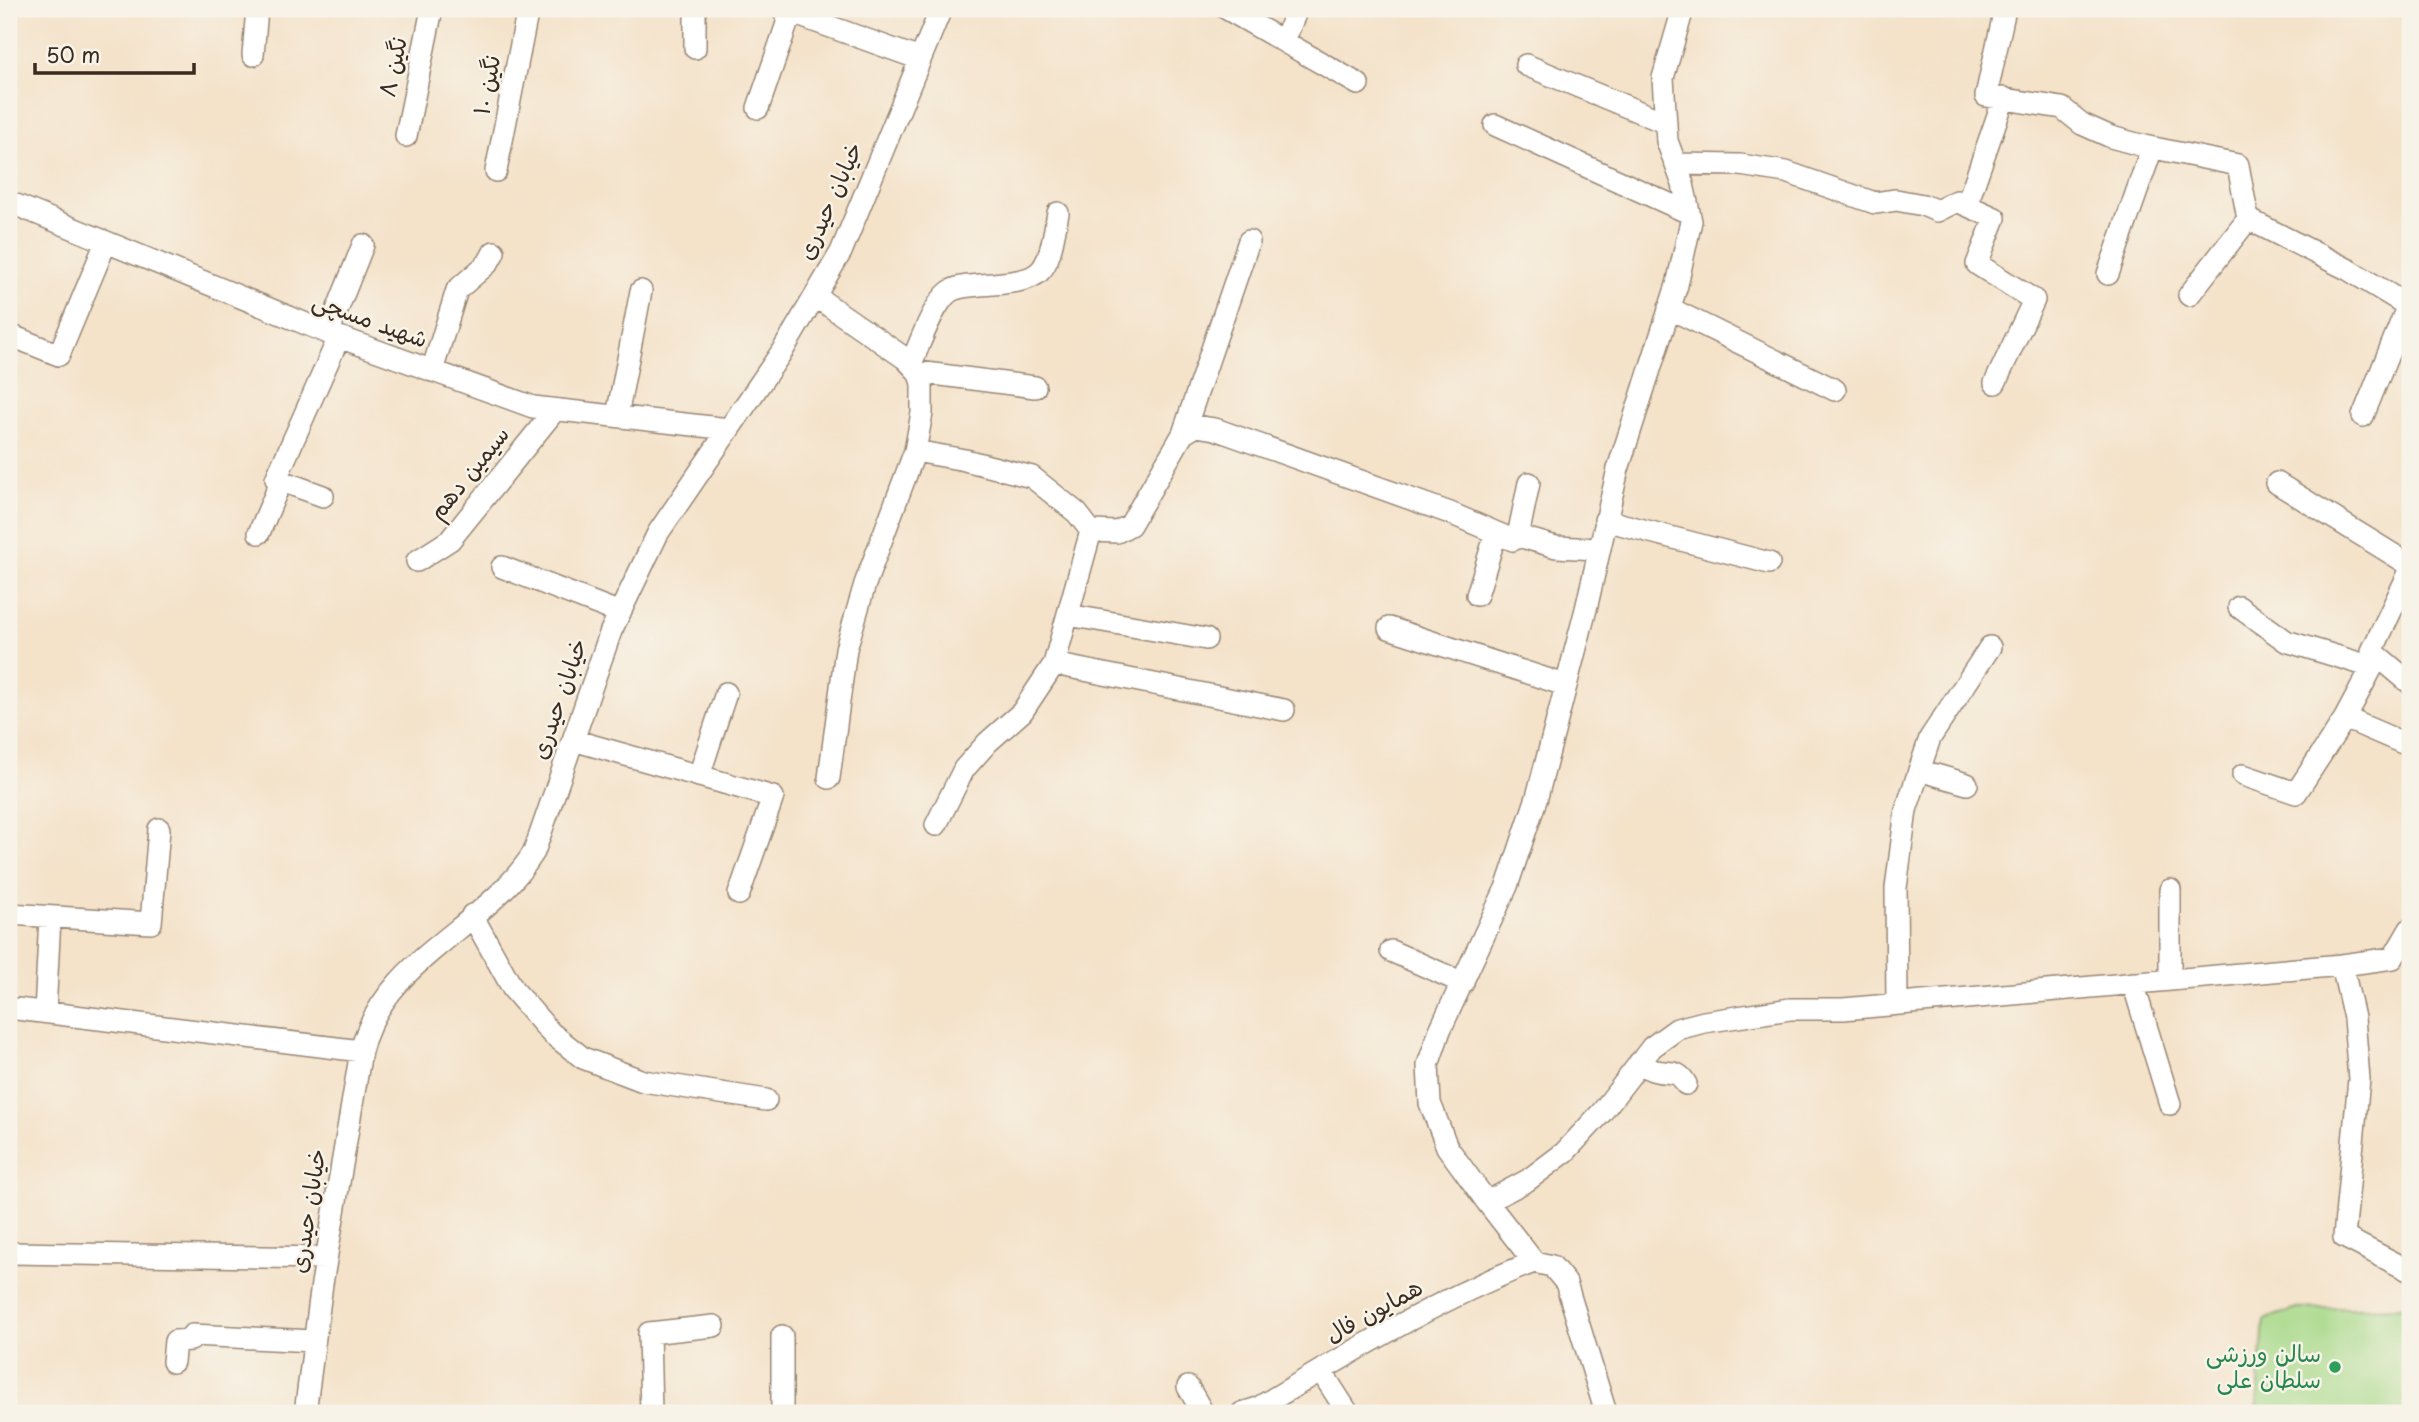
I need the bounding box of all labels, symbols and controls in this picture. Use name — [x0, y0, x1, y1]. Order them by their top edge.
scale bar — [35, 32, 194, 76]
street label: نگین ۸ — [368, 33, 415, 100]
text: 50 m — [46, 38, 100, 70]
street label: نگین ۱۰ — [463, 52, 508, 118]
street label: خیابان حیدری — [787, 136, 870, 265]
street label: شهید مسچی — [308, 282, 433, 356]
street label: سیمین دهم — [419, 417, 518, 528]
street label: خیابان حیدری — [521, 633, 595, 764]
street label: خیابان حیدری — [279, 1146, 334, 1276]
street label: همایون فال — [1318, 1269, 1428, 1351]
place label: سالن ورزشی سلطان علی — [2206, 1335, 2321, 1396]
marker: سالن ورزشی سلطان علی — [2327, 1359, 2343, 1375]

